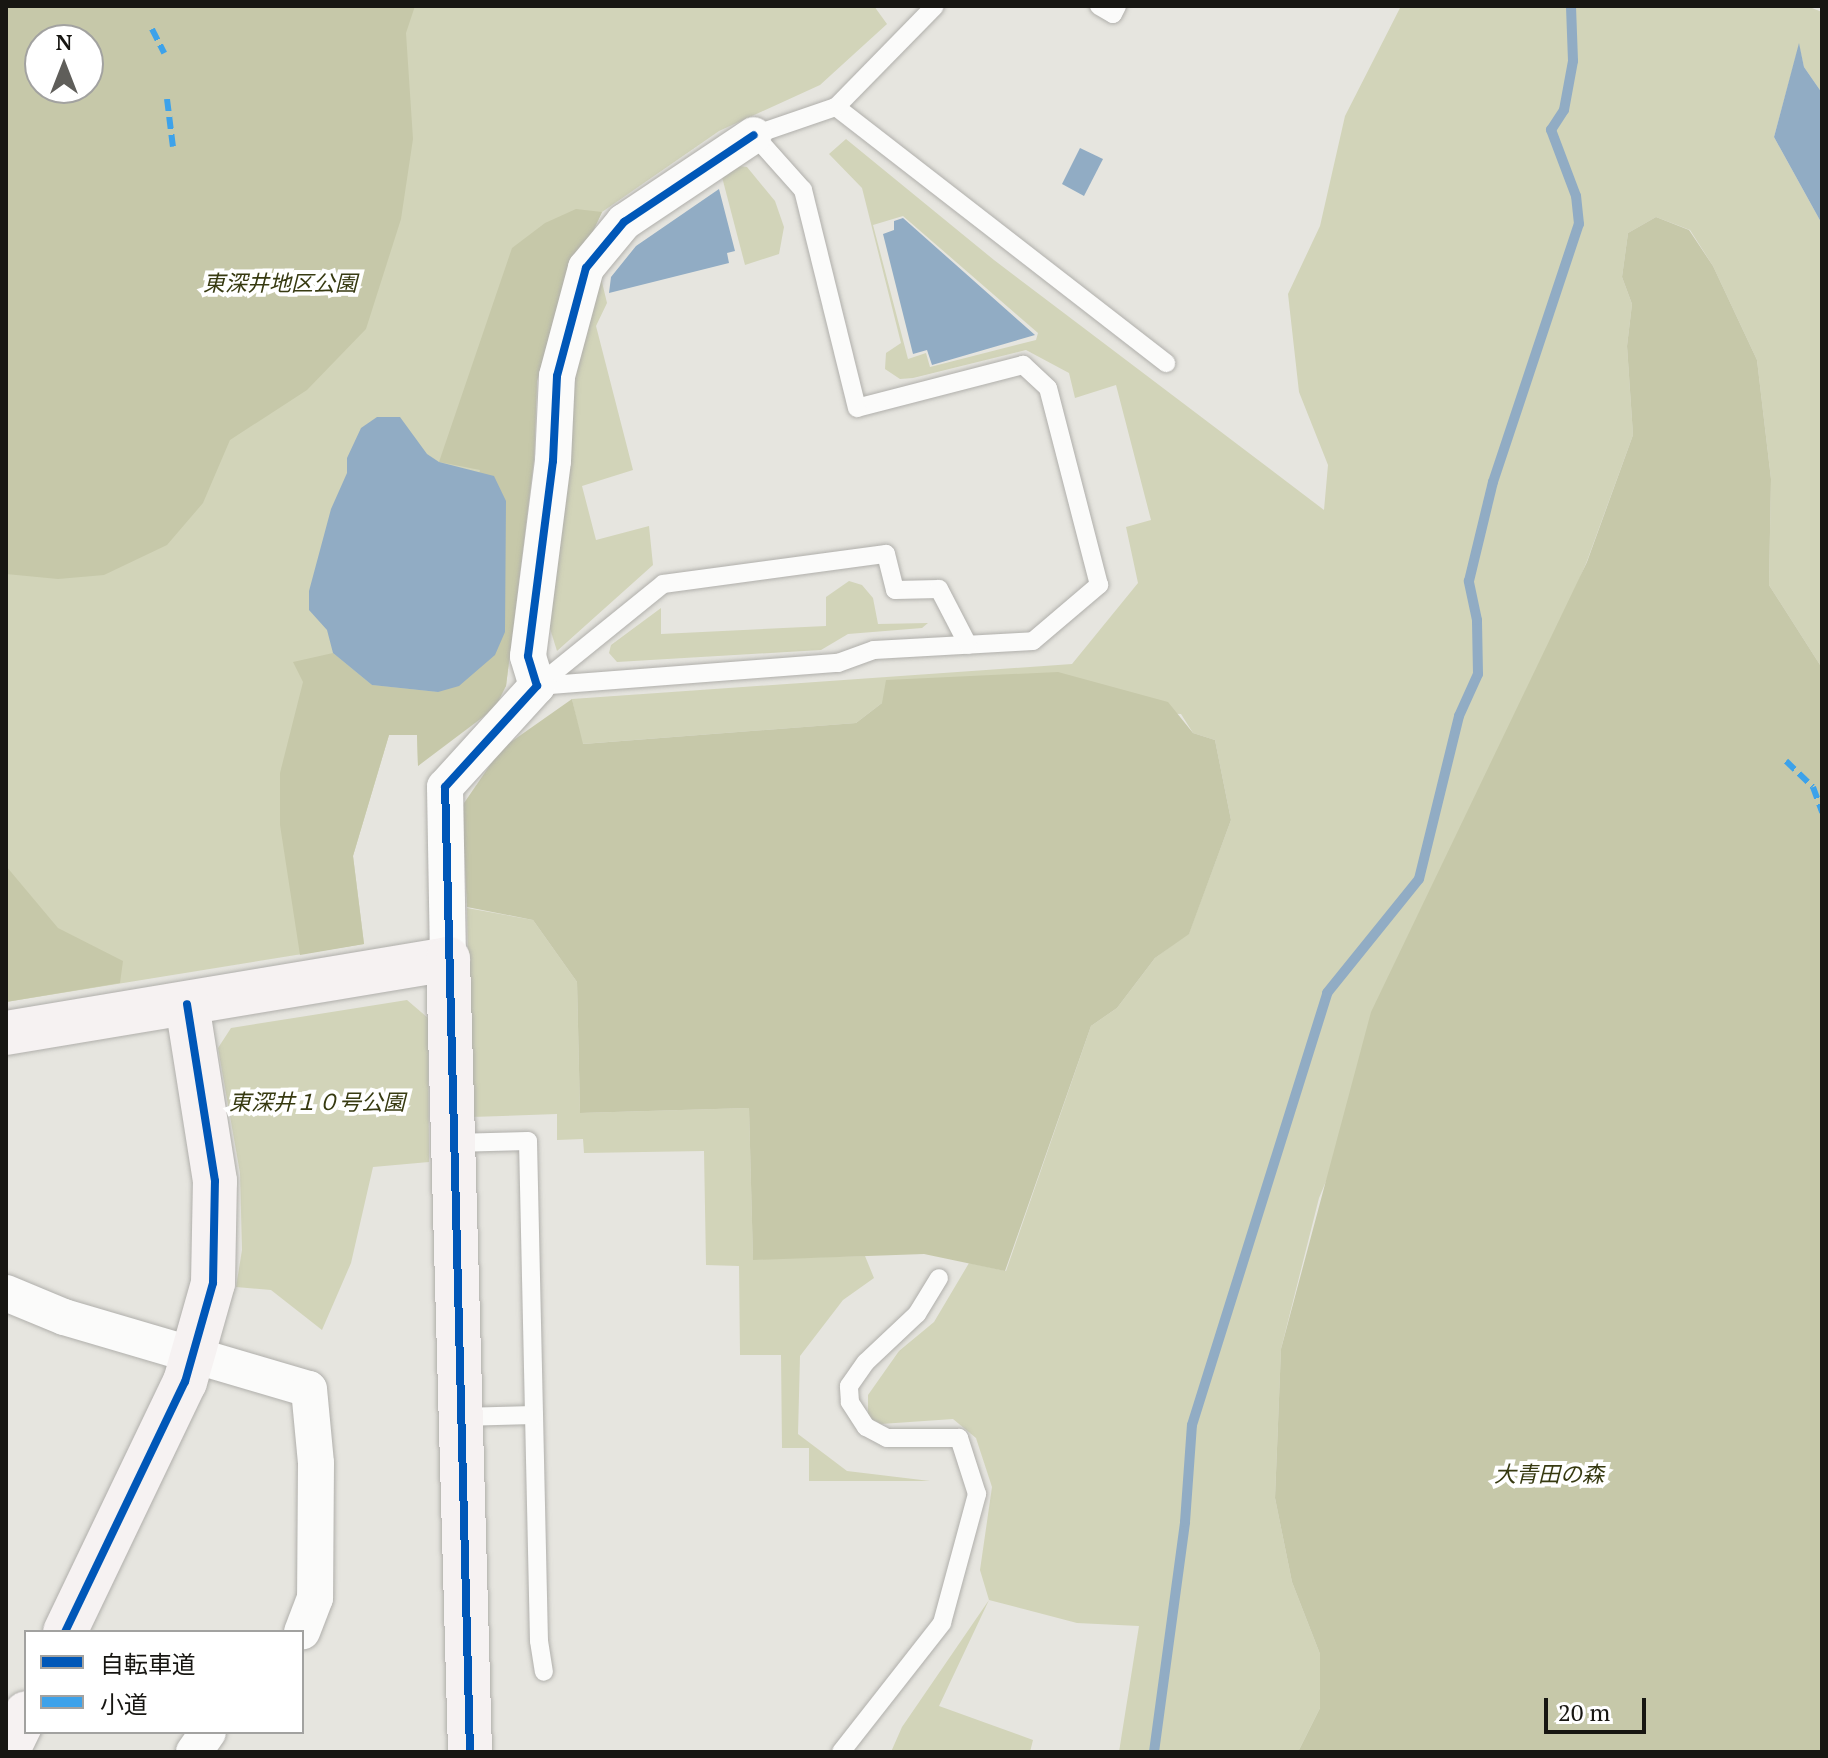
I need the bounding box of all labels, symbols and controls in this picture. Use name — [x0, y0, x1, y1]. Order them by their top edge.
north arrow — [24, 24, 104, 104]
text: N — [56, 27, 72, 56]
park label: 東深井地区公園 — [203, 270, 357, 296]
park label: 東深井１０号公園 — [229, 1089, 405, 1115]
park label: 大青田の森 — [1494, 1461, 1604, 1487]
legend — [24, 1630, 304, 1734]
text: 自転車道 — [100, 1648, 196, 1680]
scale bar — [1548, 1682, 1650, 1732]
text: 小道 — [100, 1688, 148, 1720]
text: 20 m — [1558, 1696, 1610, 1728]

